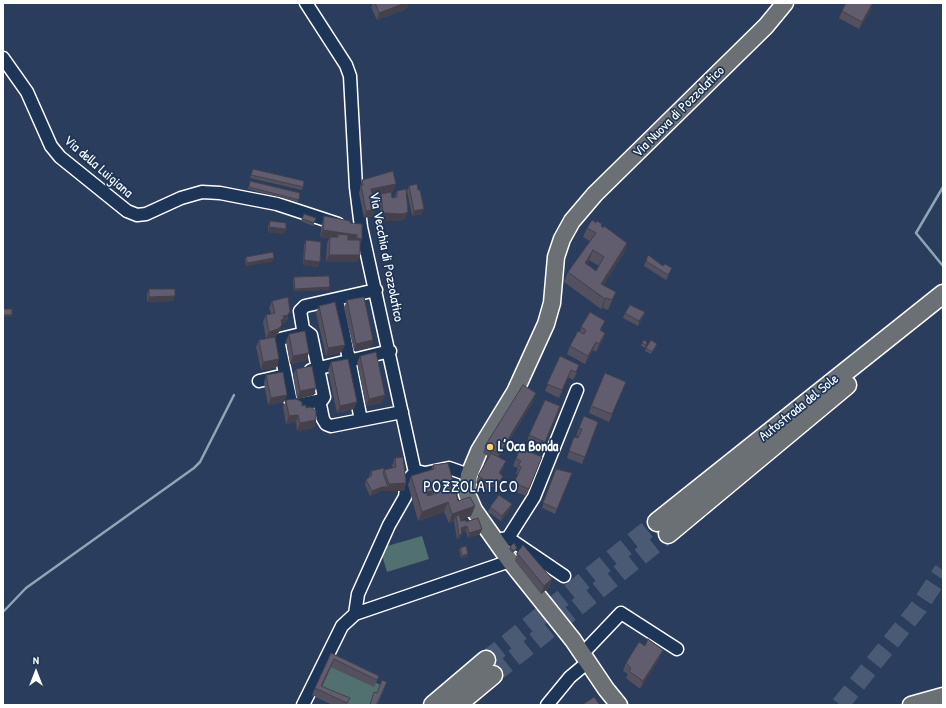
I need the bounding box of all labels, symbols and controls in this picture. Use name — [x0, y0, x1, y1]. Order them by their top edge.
street label: Via Nuova di Pozzolatico — [630, 63, 728, 161]
street label: Via della Luigiana — [60, 132, 136, 202]
street label: Via Vecchia di Pozzolatico — [365, 191, 407, 323]
street label: Autostrada del Sole — [756, 371, 842, 445]
place label: L’Oca Bonda — [498, 439, 558, 455]
marker: L’Oca Bonda — [485, 442, 495, 452]
district label: POZZOLATICO — [423, 478, 519, 498]
north arrow — [16, 652, 56, 692]
text: N — [33, 653, 39, 667]

